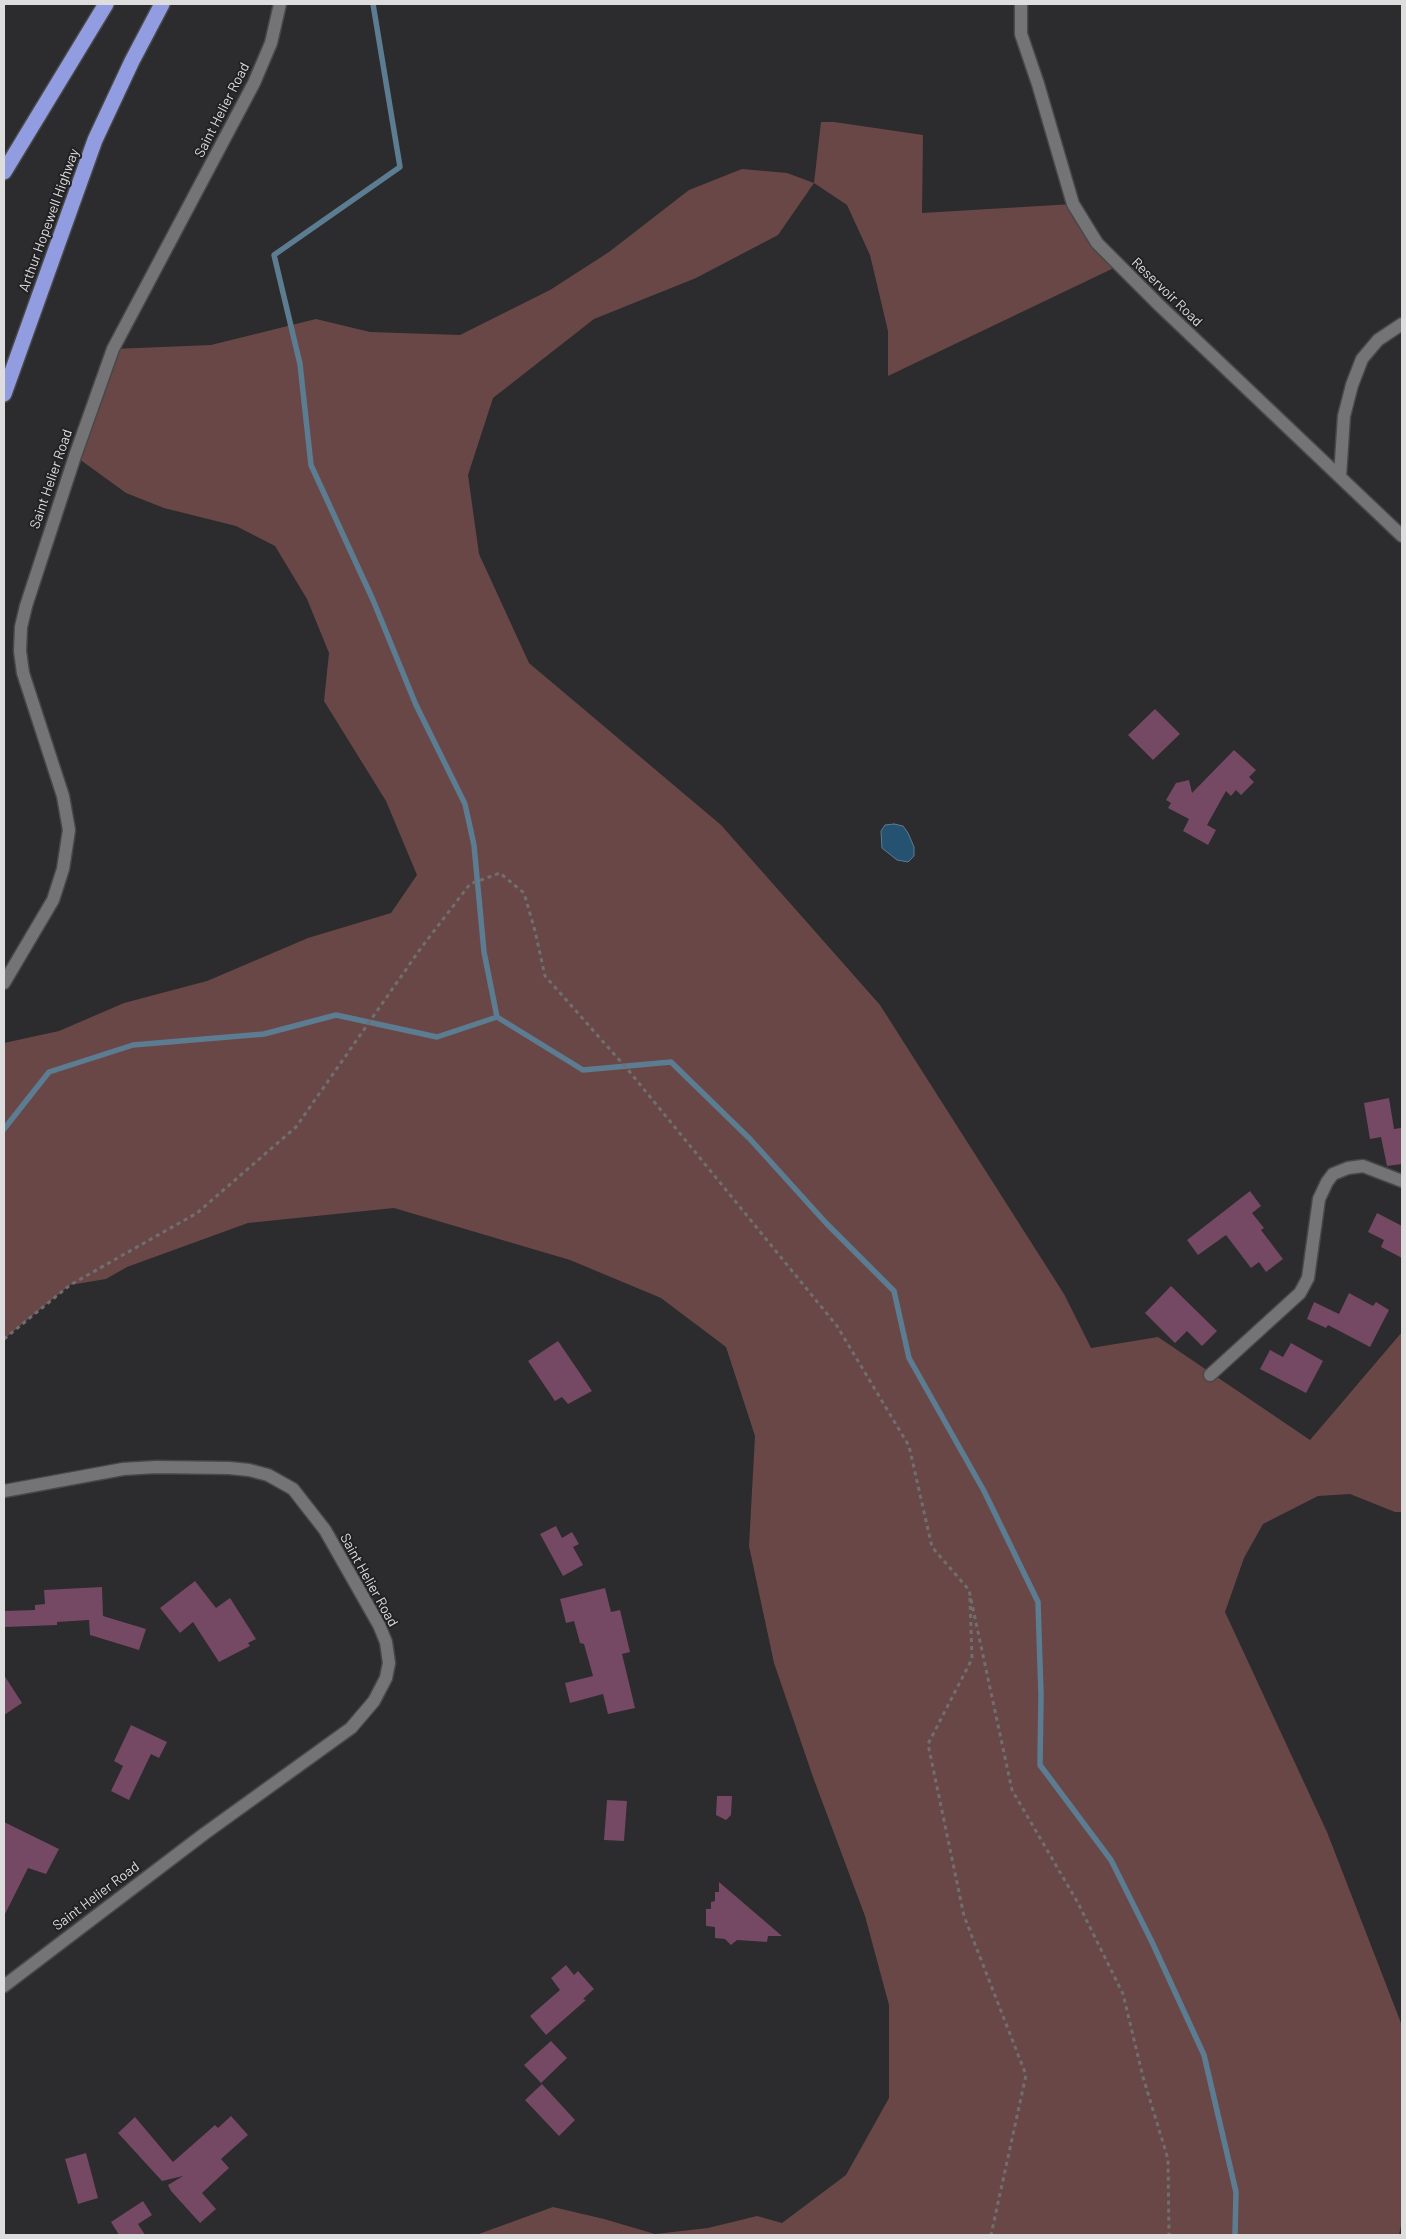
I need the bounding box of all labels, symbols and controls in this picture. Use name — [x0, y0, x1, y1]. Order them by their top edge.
street label: Saint Helier Road — [191, 60, 253, 160]
street label: Arthur Hopewell Highway — [15, 146, 83, 294]
street label: Reservoir Road — [1128, 254, 1206, 330]
street label: Saint Helier Road — [26, 427, 76, 531]
street label: Saint Helier Road — [336, 1530, 402, 1630]
street label: Saint Helier Road — [49, 1858, 143, 1934]

